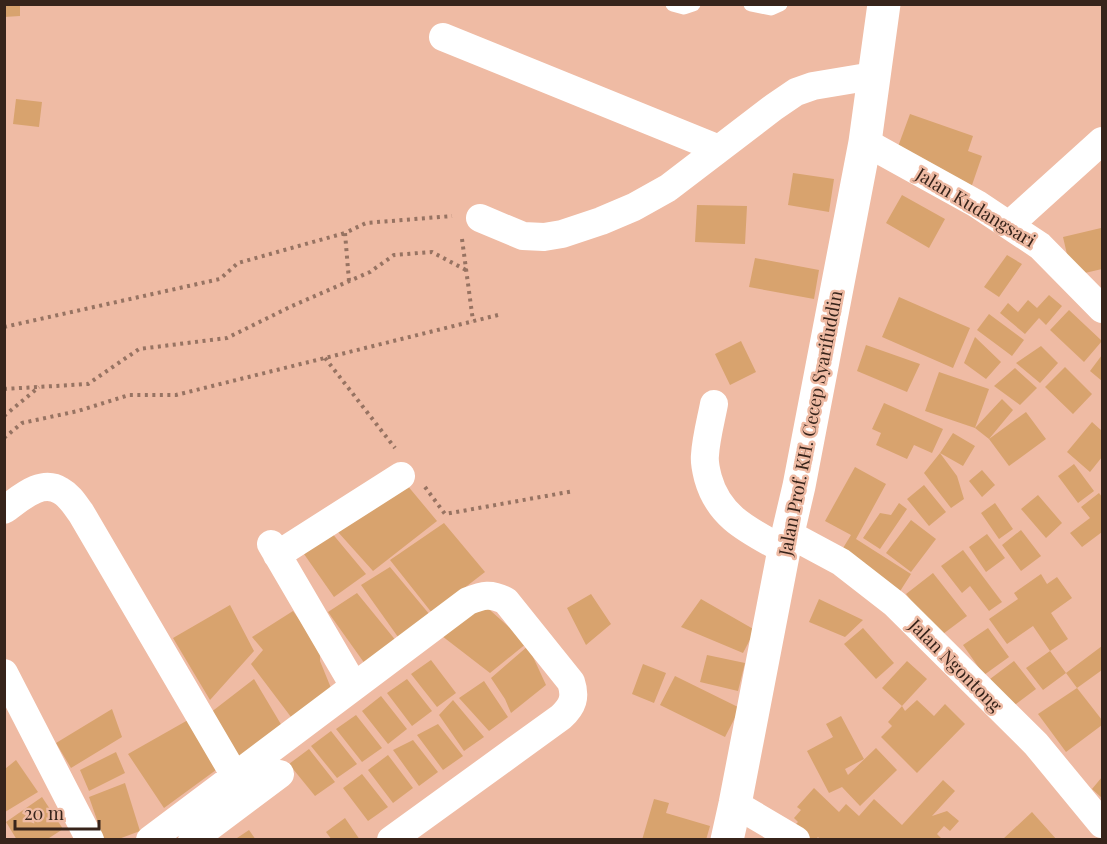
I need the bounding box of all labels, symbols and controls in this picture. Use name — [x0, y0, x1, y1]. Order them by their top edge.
street label: Jalan Kudangsari — [911, 161, 1040, 252]
street label: Jalan Prof. KH. Cecep Syarifuddin — [772, 288, 848, 559]
street label: Jalan Ngontong — [904, 613, 1008, 717]
scale bar — [15, 793, 99, 831]
text: 20 m — [24, 801, 64, 825]

